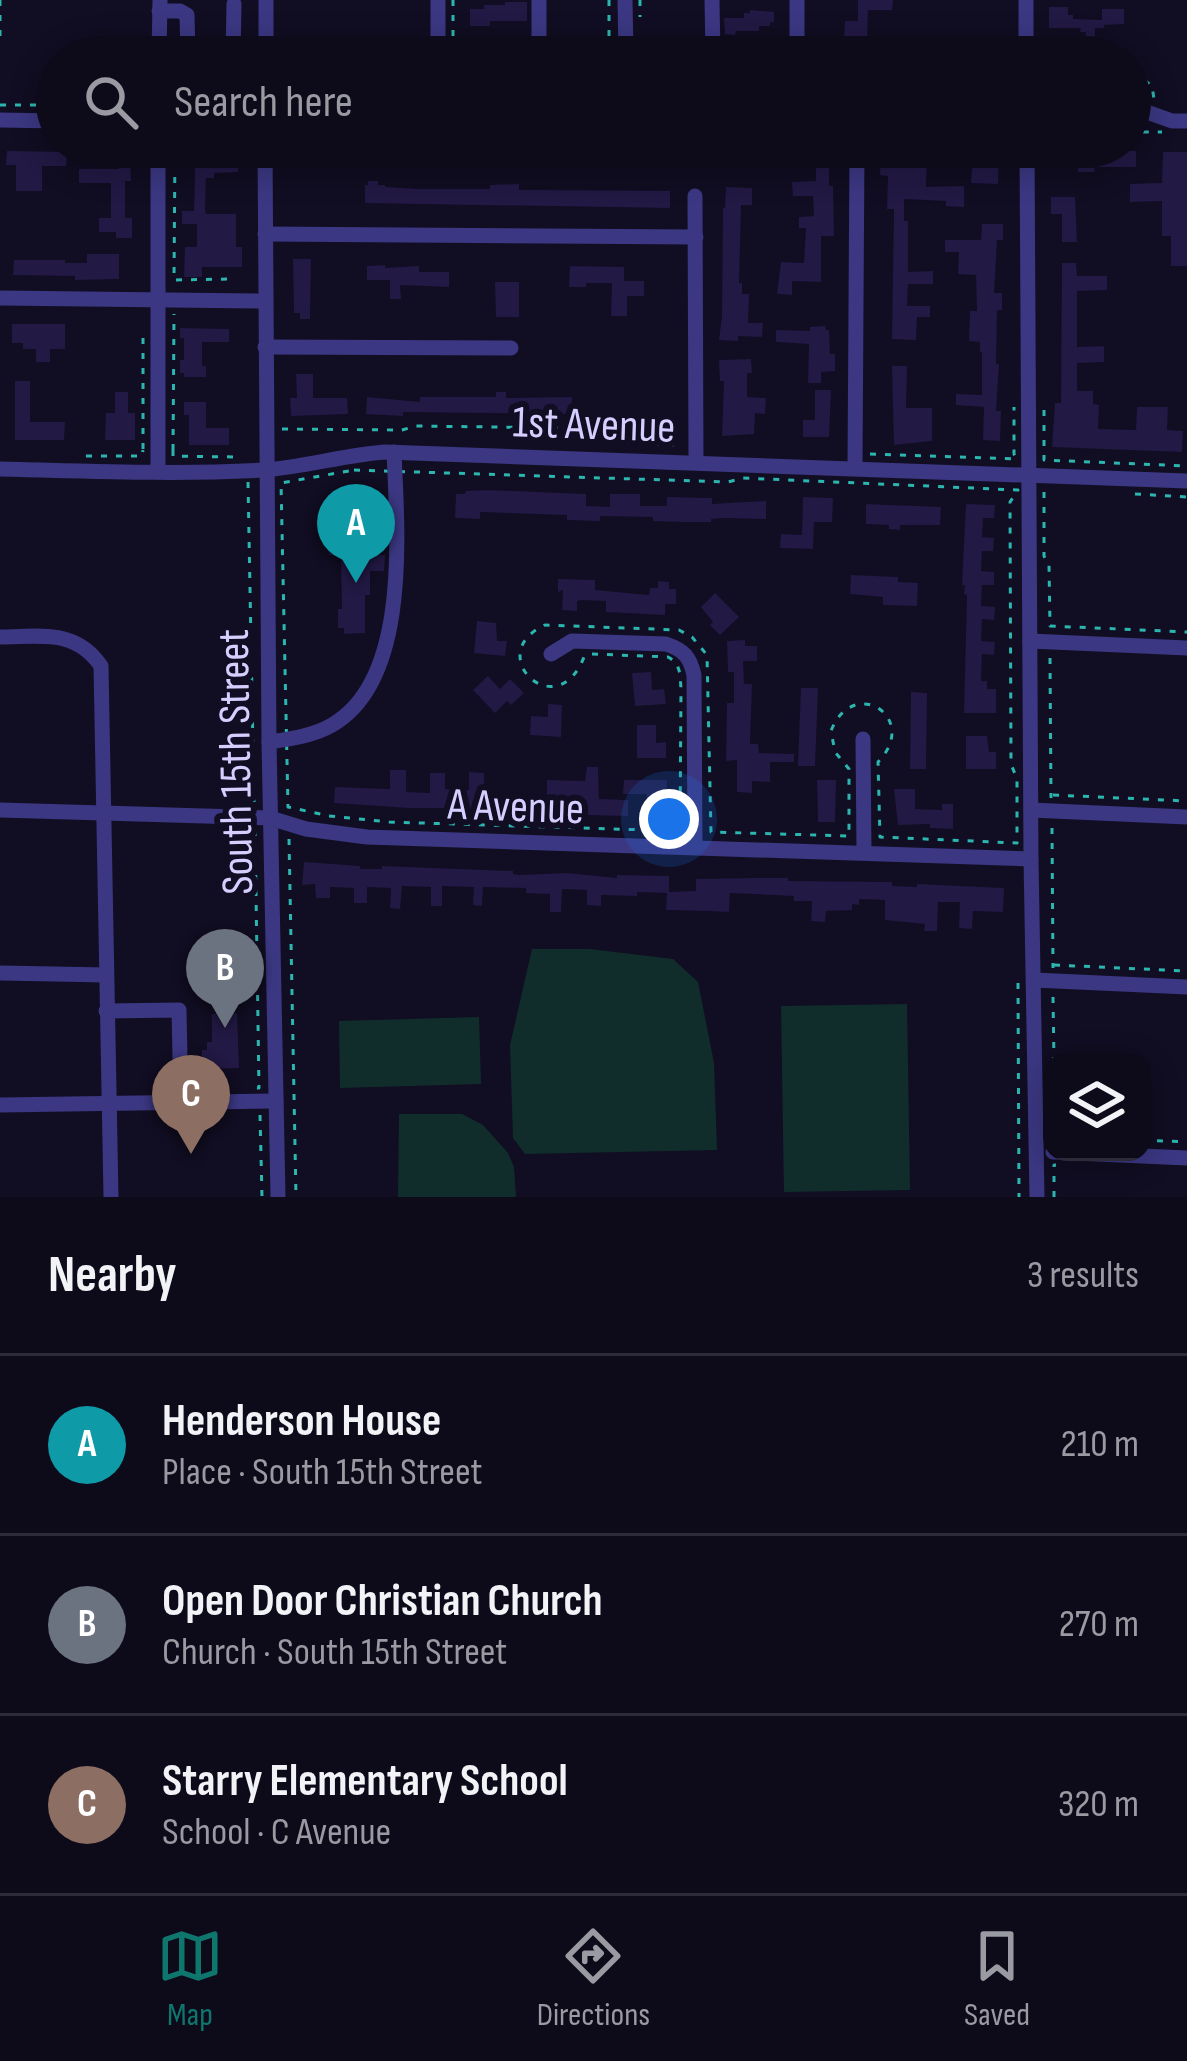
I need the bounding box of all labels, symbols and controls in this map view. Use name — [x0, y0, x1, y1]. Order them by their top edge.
search box — [36, 36, 1151, 168]
icon: search — [78, 69, 144, 135]
text: Search here — [174, 75, 353, 130]
street label: 1st Avenue — [512, 395, 676, 456]
pin: A — [317, 484, 395, 583]
street label: South 15th Street — [207, 629, 266, 895]
street label: A Avenue — [446, 778, 585, 837]
your location — [639, 789, 699, 849]
pin: B — [186, 929, 264, 1028]
map controls — [1043, 1053, 1151, 1161]
button: layers — [1043, 1053, 1151, 1161]
pin: C — [152, 1055, 230, 1154]
text: Nearby — [48, 1245, 177, 1306]
text: 3 results — [1027, 1252, 1139, 1299]
text: Henderson House — [162, 1394, 441, 1449]
text: A — [78, 1421, 96, 1468]
text: 210 m — [1061, 1421, 1139, 1468]
text: Place · South 15th Street — [162, 1449, 482, 1496]
text: Open Door Christian Church — [162, 1574, 603, 1629]
text: B — [78, 1601, 96, 1648]
text: 270 m — [1059, 1601, 1139, 1648]
text: Church · South 15th Street — [162, 1629, 507, 1676]
text: Starry Elementary School — [162, 1754, 568, 1809]
text: C — [77, 1781, 97, 1828]
text: 320 m — [1058, 1781, 1139, 1828]
text: School · C Avenue — [162, 1809, 391, 1856]
tab: Map — [157, 1923, 223, 2035]
tab: Directions — [537, 1923, 650, 2035]
tab: Saved — [964, 1923, 1030, 2035]

